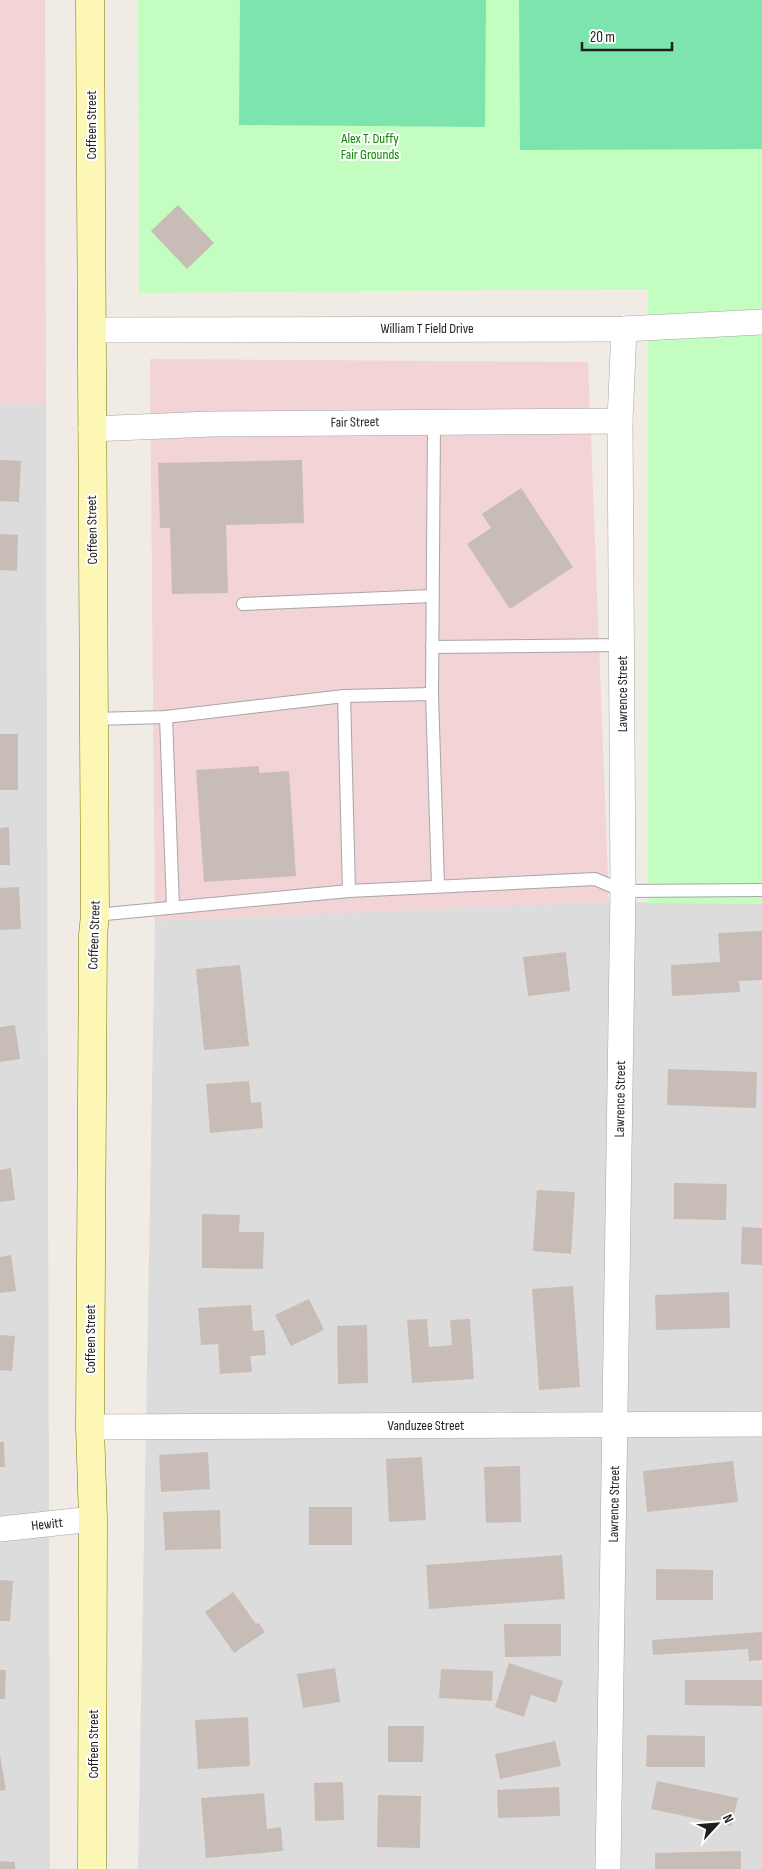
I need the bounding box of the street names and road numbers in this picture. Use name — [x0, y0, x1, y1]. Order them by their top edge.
street label: Coffeen Street — [83, 90, 100, 160]
street label: William T Field Drive — [380, 320, 474, 337]
street label: Fair Street — [330, 413, 380, 431]
street label: Coffeen Street — [83, 495, 101, 565]
street label: Lawrence Street — [614, 656, 631, 732]
street label: Coffeen Street — [84, 900, 104, 970]
street label: Lawrence Street — [611, 1060, 629, 1138]
street label: Coffeen Street — [82, 1304, 99, 1374]
street label: Vanduzee Street — [388, 1417, 464, 1434]
street label: Lawrence Street — [605, 1465, 623, 1543]
street label: Hewitt — [30, 1514, 64, 1534]
street label: Coffeen Street — [85, 1709, 102, 1779]

